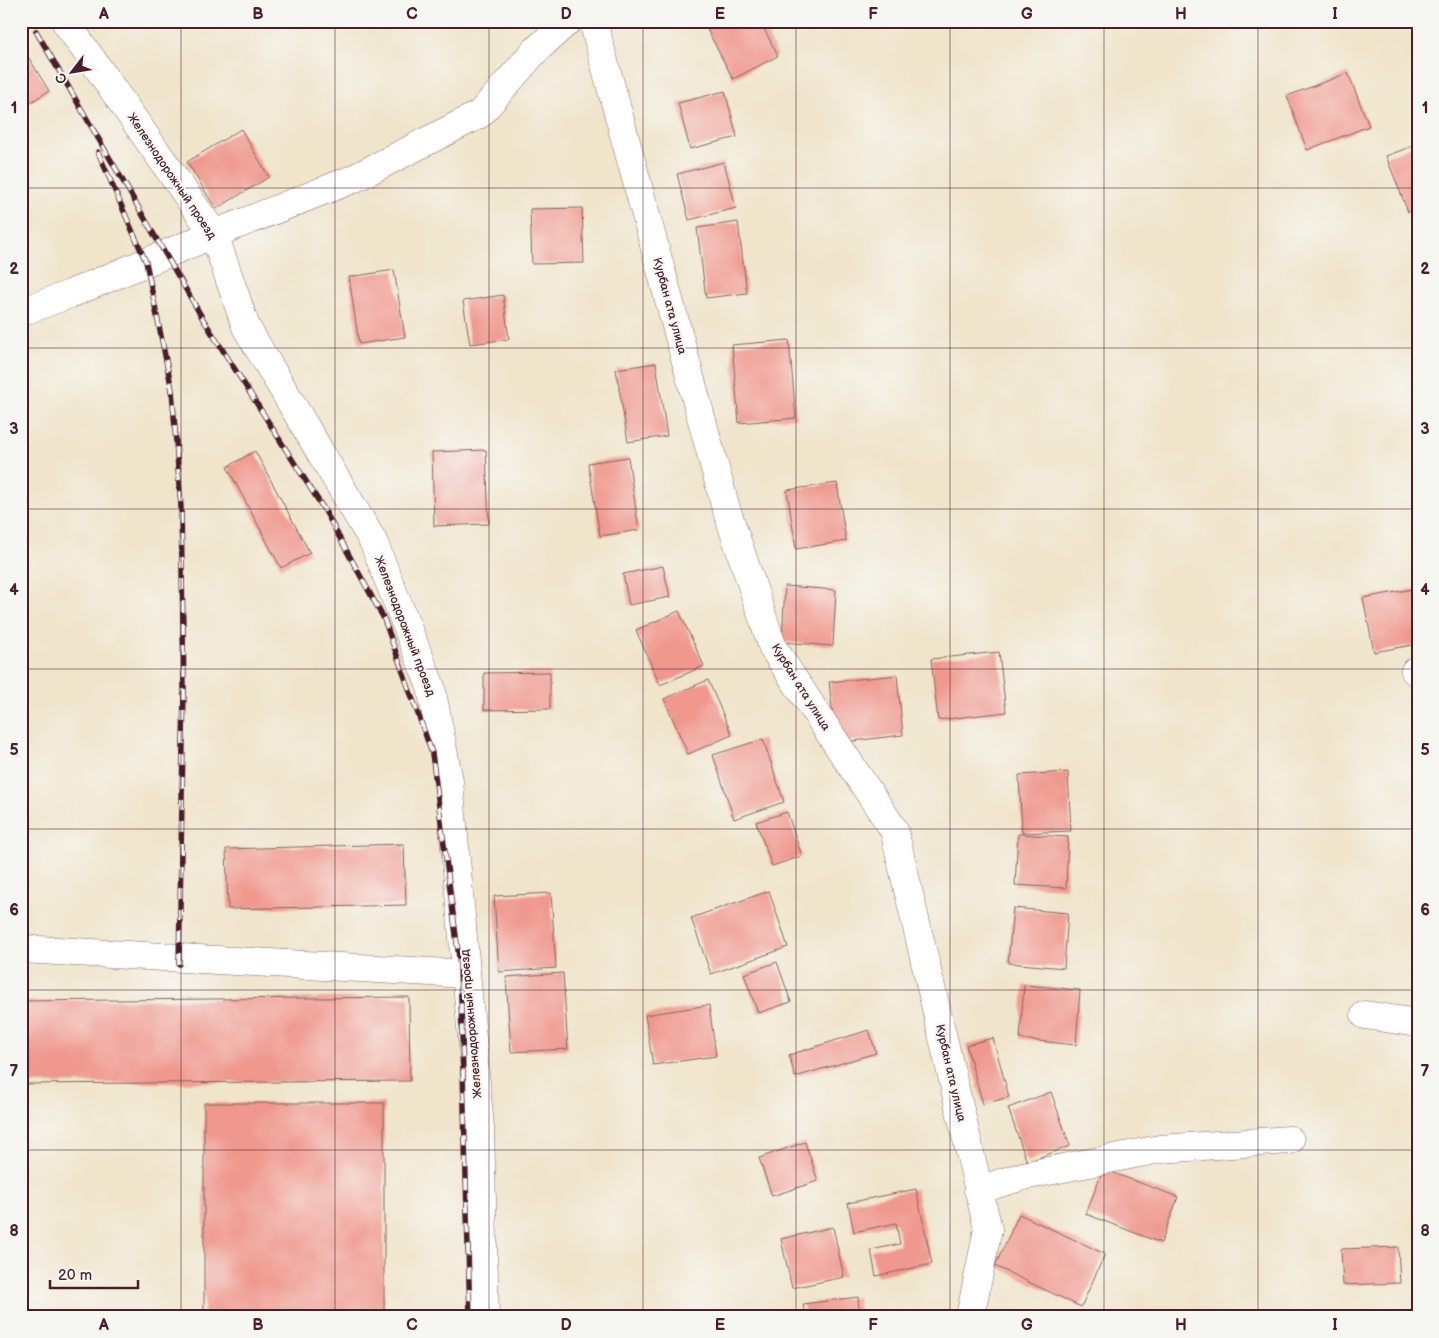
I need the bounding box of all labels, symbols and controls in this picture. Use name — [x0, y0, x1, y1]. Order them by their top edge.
text: A — [98, 5, 109, 24]
text: B — [252, 5, 264, 24]
text: C — [406, 5, 418, 24]
text: D — [560, 5, 572, 24]
text: E — [715, 5, 725, 24]
text: F — [868, 5, 878, 24]
text: G — [1021, 5, 1033, 24]
text: H — [1175, 5, 1187, 24]
text: I — [1332, 5, 1338, 24]
north arrow — [48, 48, 98, 98]
text: С — [51, 70, 71, 87]
text: 1 — [11, 99, 17, 118]
text: 1 — [1422, 99, 1428, 118]
street label: Железнодорожный проезд — [124, 110, 220, 243]
street label: Курбан ата улица — [649, 256, 690, 356]
text: 2 — [9, 260, 19, 279]
text: 2 — [1420, 260, 1430, 279]
text: 3 — [9, 420, 19, 439]
text: 3 — [1420, 420, 1430, 439]
street label: Железнодорожный проезд — [371, 554, 439, 699]
text: 4 — [9, 581, 19, 600]
text: 4 — [1420, 581, 1430, 600]
street label: Курбан ата улица — [768, 641, 833, 734]
text: 5 — [9, 741, 19, 760]
text: 5 — [1420, 741, 1430, 760]
text: 6 — [9, 901, 19, 920]
text: 6 — [1420, 901, 1430, 920]
street label: Железнодорожный проезд — [457, 948, 485, 1099]
street label: Курбан ата улица — [932, 1023, 969, 1123]
text: 7 — [10, 1062, 19, 1081]
text: 7 — [1421, 1062, 1430, 1081]
text: 8 — [9, 1222, 19, 1241]
text: 8 — [1420, 1222, 1430, 1241]
scale bar — [50, 1258, 138, 1290]
text: 20 m — [58, 1266, 92, 1285]
text: A — [98, 1316, 109, 1335]
text: B — [252, 1316, 264, 1335]
text: C — [406, 1316, 418, 1335]
text: D — [560, 1316, 572, 1335]
text: E — [715, 1316, 725, 1335]
text: F — [868, 1316, 878, 1335]
text: G — [1021, 1316, 1033, 1335]
text: H — [1175, 1316, 1187, 1335]
text: I — [1332, 1316, 1338, 1335]

